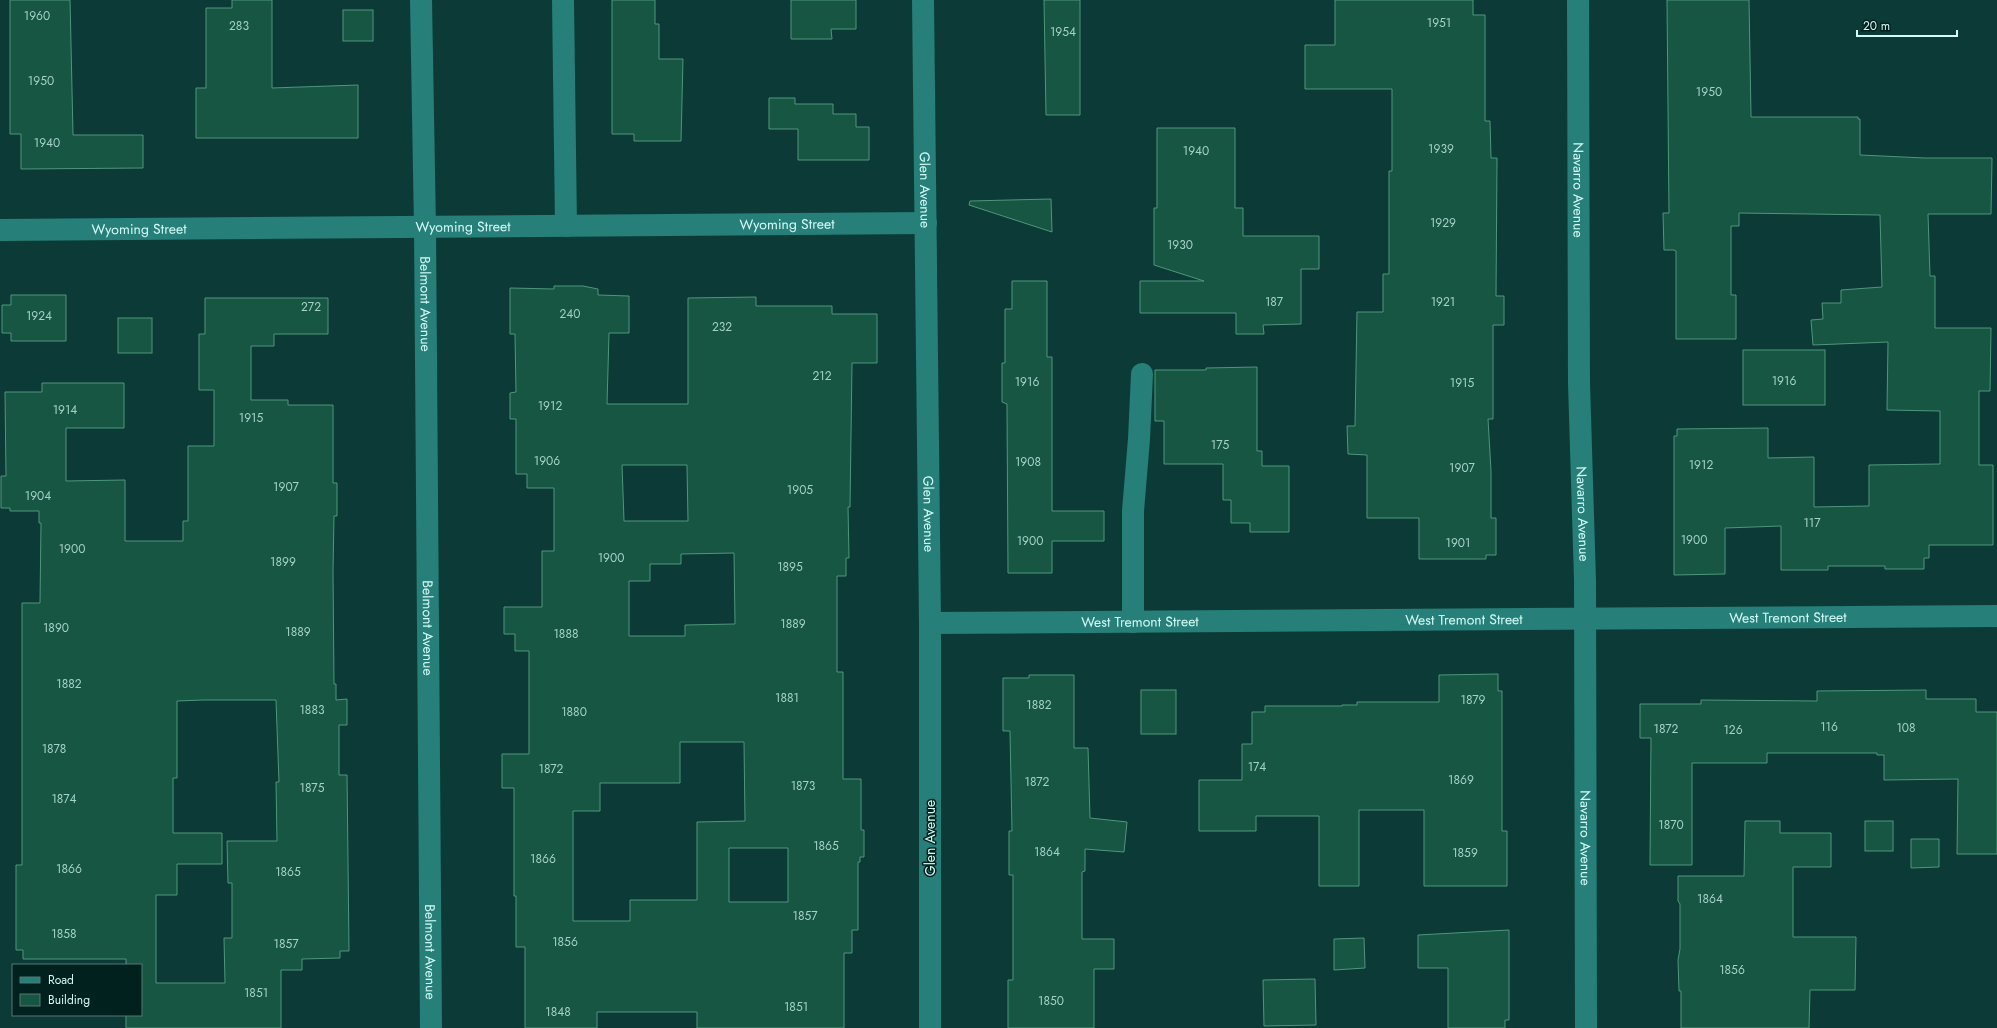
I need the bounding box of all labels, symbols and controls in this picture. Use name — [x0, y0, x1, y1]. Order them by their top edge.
house number: 1960 — [24, 7, 50, 25]
scale bar — [1857, 12, 1957, 38]
house number: 1951 — [1427, 14, 1451, 32]
house number: 283 — [229, 17, 249, 35]
text: 20 m — [1863, 17, 1890, 35]
house number: 1954 — [1050, 23, 1076, 41]
house number: 1950 — [28, 72, 54, 90]
house number: 1950 — [1696, 83, 1722, 101]
house number: 1940 — [34, 134, 60, 152]
house number: 1939 — [1428, 140, 1454, 158]
house number: 1940 — [1183, 142, 1209, 160]
street label: Navarro Avenue — [1568, 142, 1589, 238]
street label: Glen Avenue — [915, 152, 936, 228]
street label: Wyoming Street — [739, 214, 835, 234]
house number: 1929 — [1430, 214, 1456, 232]
street label: Wyoming Street — [415, 216, 511, 237]
street label: Wyoming Street — [91, 219, 187, 239]
house number: 1930 — [1167, 236, 1193, 254]
street label: Belmont Avenue — [415, 256, 436, 352]
house number: 187 — [1265, 293, 1284, 311]
house number: 1921 — [1431, 293, 1455, 311]
house number: 272 — [301, 298, 321, 316]
house number: 240 — [559, 305, 581, 323]
house number: 1924 — [26, 307, 52, 325]
house number: 232 — [712, 318, 732, 336]
house number: 212 — [812, 367, 832, 385]
house number: 1916 — [1772, 372, 1796, 390]
house number: 1916 — [1015, 373, 1039, 391]
house number: 1915 — [1450, 374, 1474, 392]
house number: 1912 — [538, 397, 562, 415]
house number: 1914 — [53, 401, 77, 419]
house number: 1915 — [239, 409, 263, 427]
house number: 175 — [1211, 436, 1229, 454]
house number: 1906 — [534, 452, 560, 470]
house number: 1908 — [1015, 453, 1041, 471]
house number: 1912 — [1689, 456, 1713, 474]
house number: 1907 — [1449, 459, 1476, 477]
street label: Navarro Avenue — [1572, 466, 1594, 562]
street label: Glen Avenue — [918, 476, 939, 552]
house number: 1907 — [273, 478, 300, 496]
house number: 1905 — [787, 481, 813, 499]
house number: 1904 — [25, 487, 51, 505]
house number: 117 — [1803, 514, 1821, 532]
house number: 1900 — [1681, 531, 1707, 549]
house number: 1900 — [1017, 532, 1043, 550]
house number: 1901 — [1446, 534, 1470, 552]
house number: 1900 — [59, 540, 85, 558]
house number: 1900 — [598, 549, 624, 567]
house number: 1899 — [270, 553, 296, 571]
house number: 1895 — [777, 558, 803, 576]
street label: Belmont Avenue — [418, 580, 438, 676]
street label: West Tremont Street — [1729, 607, 1847, 628]
street label: West Tremont Street — [1405, 609, 1523, 630]
street label: West Tremont Street — [1081, 611, 1199, 632]
house number: 1889 — [780, 615, 806, 633]
house number: 1890 — [43, 619, 69, 637]
house number: 1889 — [285, 623, 311, 641]
house number: 1888 — [553, 625, 579, 643]
house number: 1882 — [56, 675, 82, 693]
house number: 1881 — [775, 689, 799, 707]
house number: 1879 — [1461, 691, 1486, 709]
house number: 1882 — [1026, 696, 1052, 714]
house number: 1883 — [299, 701, 325, 719]
house number: 1880 — [561, 703, 587, 721]
house number: 116 — [1820, 718, 1838, 736]
house number: 108 — [1896, 719, 1916, 737]
house number: 1872 — [1654, 720, 1679, 738]
house number: 126 — [1723, 721, 1743, 739]
house number: 1878 — [42, 740, 66, 758]
house number: 174 — [1248, 758, 1266, 776]
house number: 1872 — [539, 760, 564, 778]
house number: 1869 — [1448, 771, 1474, 789]
house number: 1872 — [1025, 773, 1050, 791]
house number: 1873 — [791, 777, 816, 795]
house number: 1875 — [300, 779, 325, 797]
house number: 1874 — [51, 790, 77, 808]
street label: Navarro Avenue — [1575, 790, 1596, 886]
street label: Glen Avenue — [920, 800, 940, 876]
house number: 1870 — [1658, 816, 1684, 834]
house number: 1865 — [813, 837, 839, 855]
house number: 1864 — [1034, 843, 1060, 861]
house number: 1859 — [1452, 844, 1478, 862]
house number: 1866 — [530, 850, 556, 868]
house number: 1866 — [56, 860, 82, 878]
house number: 1865 — [275, 863, 301, 881]
house number: 1864 — [1697, 890, 1723, 908]
street label: Belmont Avenue — [420, 904, 441, 1000]
house number: 1857 — [792, 907, 818, 925]
house number: 1858 — [51, 925, 77, 943]
house number: 1856 — [552, 933, 578, 951]
house number: 1857 — [273, 935, 299, 953]
house number: 1856 — [1719, 961, 1745, 979]
legend — [12, 964, 142, 1016]
text: Road — [48, 971, 74, 989]
house number: 1851 — [244, 984, 268, 1002]
text: Building — [48, 991, 90, 1009]
house number: 1850 — [1038, 992, 1064, 1010]
house number: 1851 — [784, 998, 808, 1016]
house number: 1848 — [545, 1003, 571, 1021]

